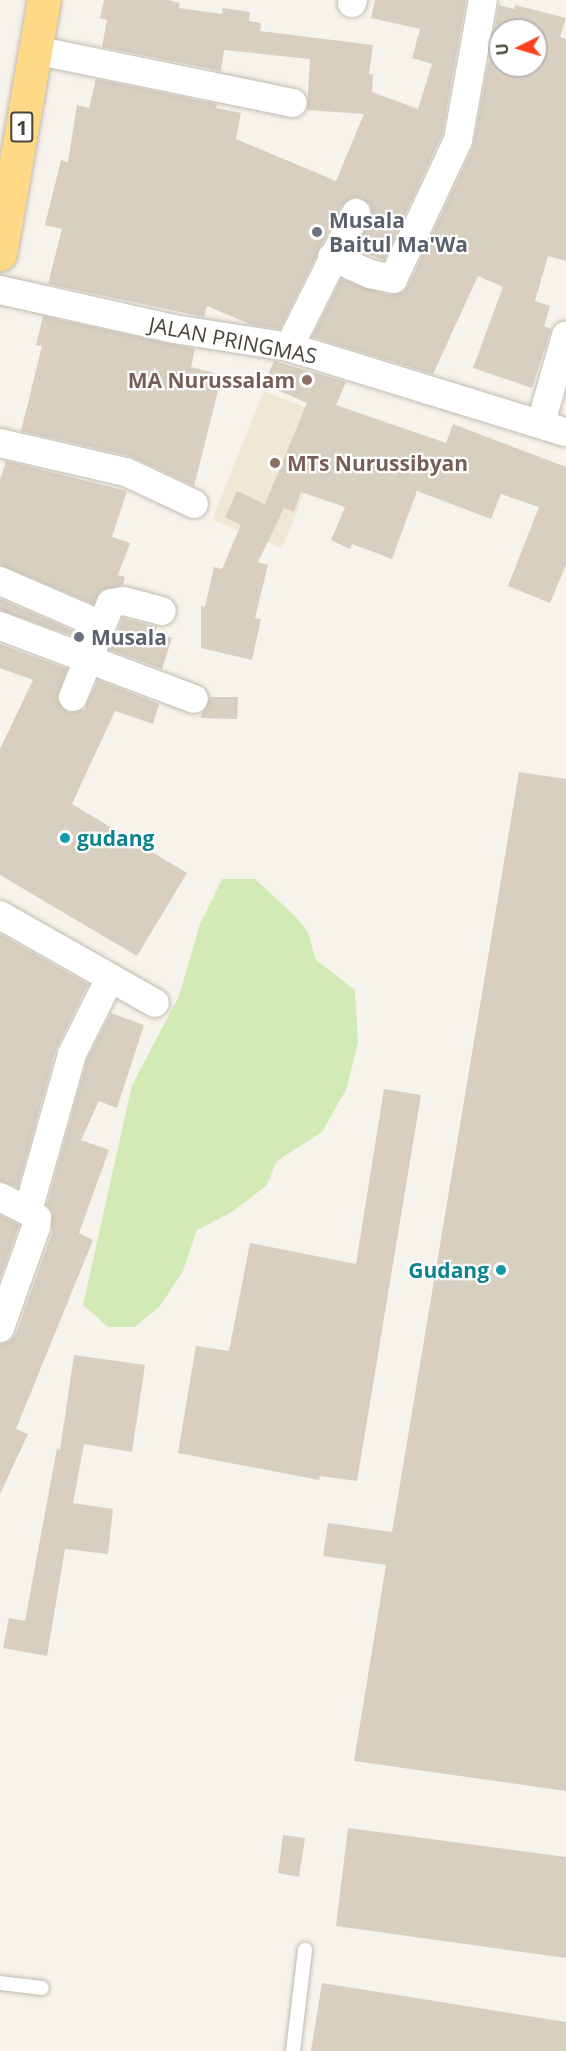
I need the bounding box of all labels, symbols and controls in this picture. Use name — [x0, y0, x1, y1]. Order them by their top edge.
north arrow — [488, 18, 548, 78]
text: U — [491, 42, 514, 56]
road number: 1 — [10, 110, 34, 144]
place label: Musala Baitul Ma'Wa — [329, 207, 468, 257]
marker: Musala Baitul Ma'Wa — [310, 225, 324, 239]
street label: JALAN PRINGMAS — [147, 311, 319, 369]
place label: MA Nurussalam — [128, 367, 295, 393]
marker: MA Nurussalam — [300, 373, 314, 387]
place label: MTs Nurussibyan — [287, 450, 468, 476]
marker: MTs Nurussibyan — [268, 456, 282, 470]
place label: Musala — [91, 624, 167, 650]
marker: Musala — [72, 630, 86, 644]
place label: gudang — [77, 825, 154, 851]
marker: gudang — [58, 831, 72, 845]
place label: Gudang — [408, 1257, 489, 1283]
marker: Gudang — [494, 1263, 508, 1277]

